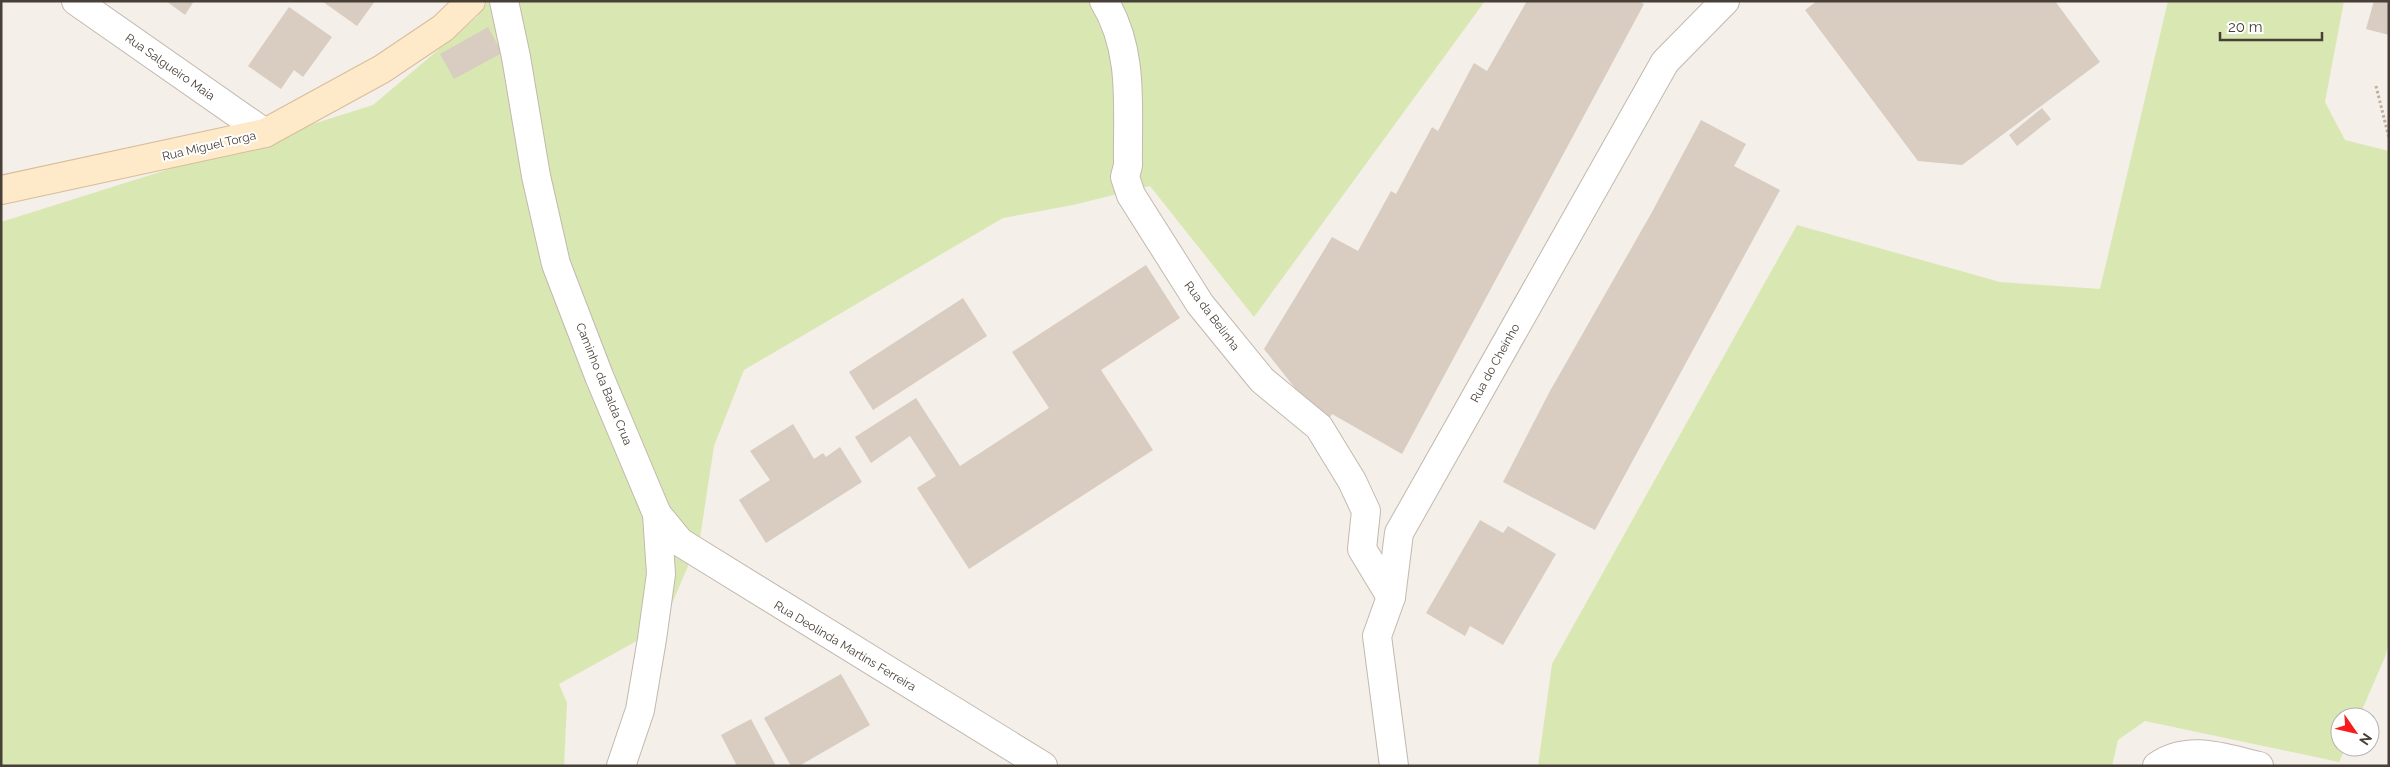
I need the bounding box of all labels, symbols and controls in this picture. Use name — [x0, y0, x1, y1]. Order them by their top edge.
scale bar — [2220, 10, 2322, 42]
text: 20 m — [2228, 18, 2263, 36]
street label: Rua Salgueiro Maia — [123, 31, 217, 103]
street label: Rua Miguel Torga — [161, 128, 257, 164]
street label: Rua da Belinha — [1181, 279, 1243, 353]
street label: Caminho da Balda Crua — [573, 321, 635, 447]
street label: Rua do Cheínho — [1468, 321, 1522, 405]
street label: Rua Deolinda Martins Ferreira — [771, 598, 919, 694]
north arrow — [2330, 707, 2380, 757]
text: N — [2356, 730, 2375, 748]

